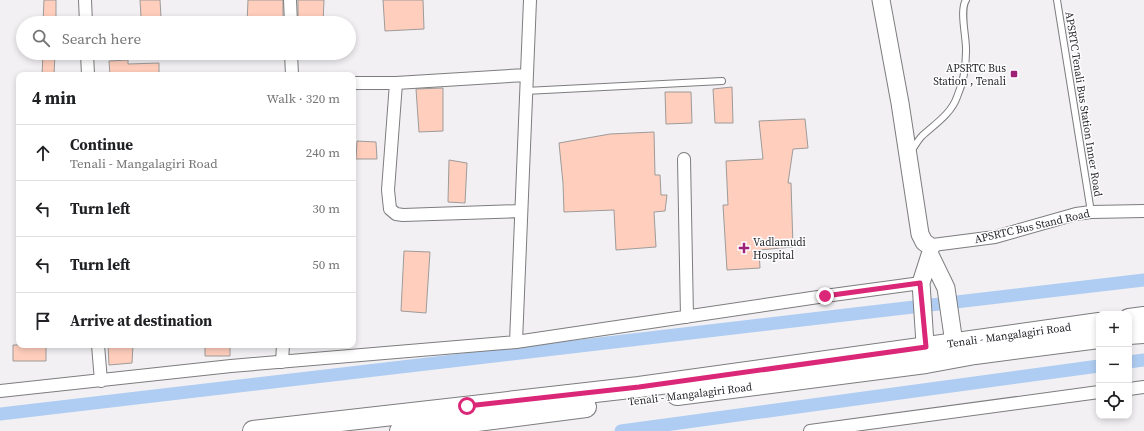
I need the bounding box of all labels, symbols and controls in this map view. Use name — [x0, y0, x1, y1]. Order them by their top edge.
street label: APSRTC Tenali Bus Station Inner Road — [1061, 10, 1106, 198]
search box — [16, 16, 356, 60]
icon: search — [30, 27, 52, 49]
text: Search here — [62, 28, 141, 49]
place label: APSRTC Bus Station , Tenali — [933, 61, 1006, 89]
marker: APSRTC Bus Station , Tenali — [1009, 69, 1019, 79]
text: 4 min — [32, 86, 76, 110]
text: Walk · 320 m — [267, 90, 340, 107]
text: Continue — [70, 134, 133, 155]
icon: ahead — [32, 142, 54, 164]
text: 240 m — [306, 144, 340, 161]
text: Tenali - Mangalagiri Road — [70, 155, 218, 172]
icon: left — [32, 198, 54, 220]
text: Turn left — [70, 198, 130, 219]
text: 30 m — [312, 200, 340, 217]
street label: APSRTC Bus Stand Road — [973, 206, 1092, 247]
place label: Vadlamudi Hospital — [753, 235, 806, 263]
marker: Vadlamudi Hospital — [738, 242, 750, 254]
icon: left — [32, 254, 54, 276]
text: Turn left — [70, 254, 130, 275]
text: 50 m — [312, 256, 340, 273]
route end — [816, 287, 834, 305]
icon: arrive — [32, 310, 54, 332]
text: Arrive at destination — [70, 310, 212, 331]
map controls — [1096, 311, 1132, 419]
button: + — [1096, 311, 1132, 347]
street label: Tenali - Mangalagiri Road — [946, 319, 1073, 352]
button: − — [1096, 347, 1132, 383]
street label: Tenali - Mangalagiri Road — [627, 379, 754, 410]
button: locate — [1096, 383, 1132, 419]
route start — [458, 397, 476, 415]

